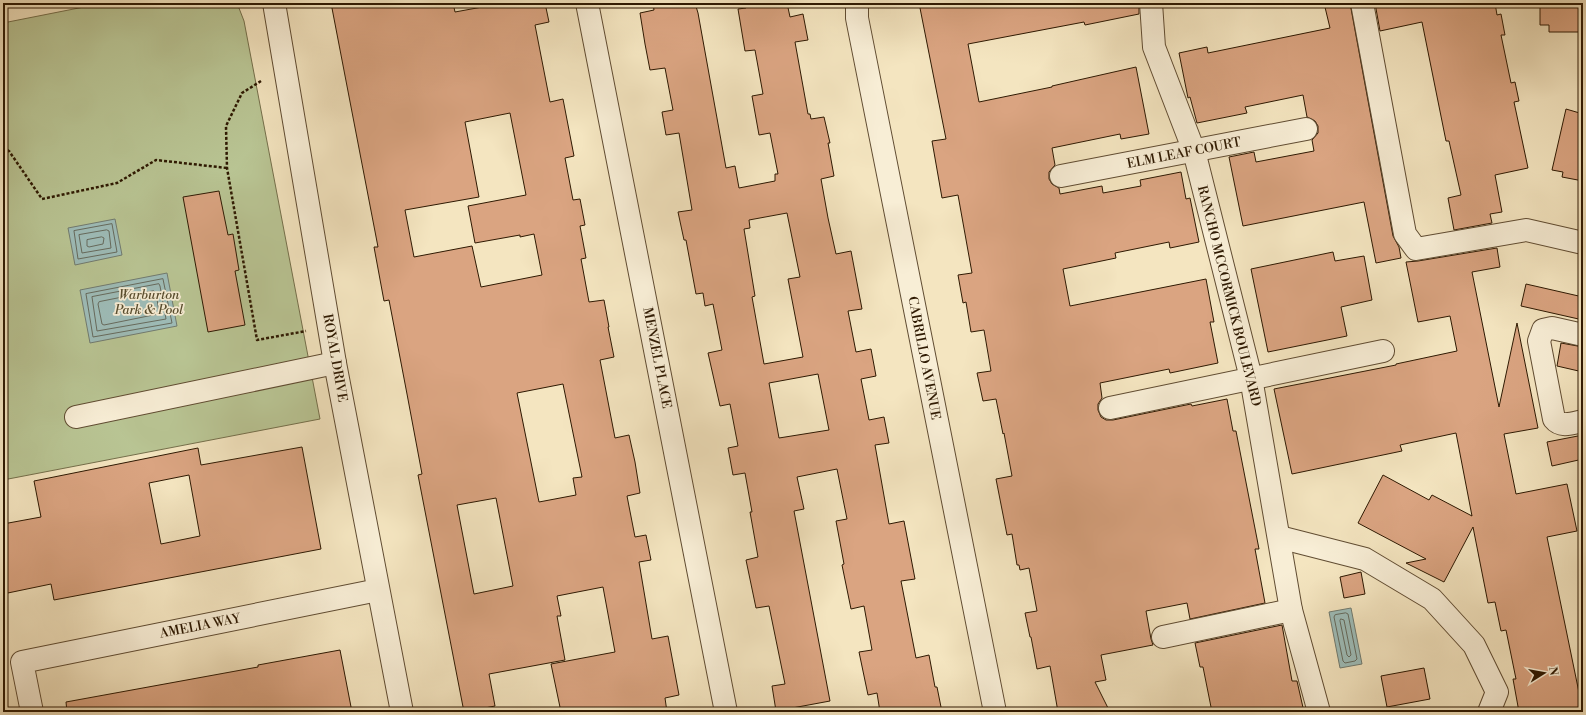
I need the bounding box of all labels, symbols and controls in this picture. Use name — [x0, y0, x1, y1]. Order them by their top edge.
street label: ELM LEAF COURT — [1125, 134, 1243, 172]
street label: RANCHO MCCORMICK BOULEVARD — [1194, 184, 1264, 408]
park label: Warburton Park & Pool — [114, 287, 184, 318]
street label: CABRILLO AVENUE — [904, 295, 944, 421]
street label: MENZEL PLACE — [639, 306, 675, 410]
street label: ROYAL DRIVE — [319, 313, 351, 403]
street label: AMELIA WAY — [157, 610, 243, 642]
north arrow — [1524, 653, 1564, 693]
text: N — [1545, 666, 1561, 677]

